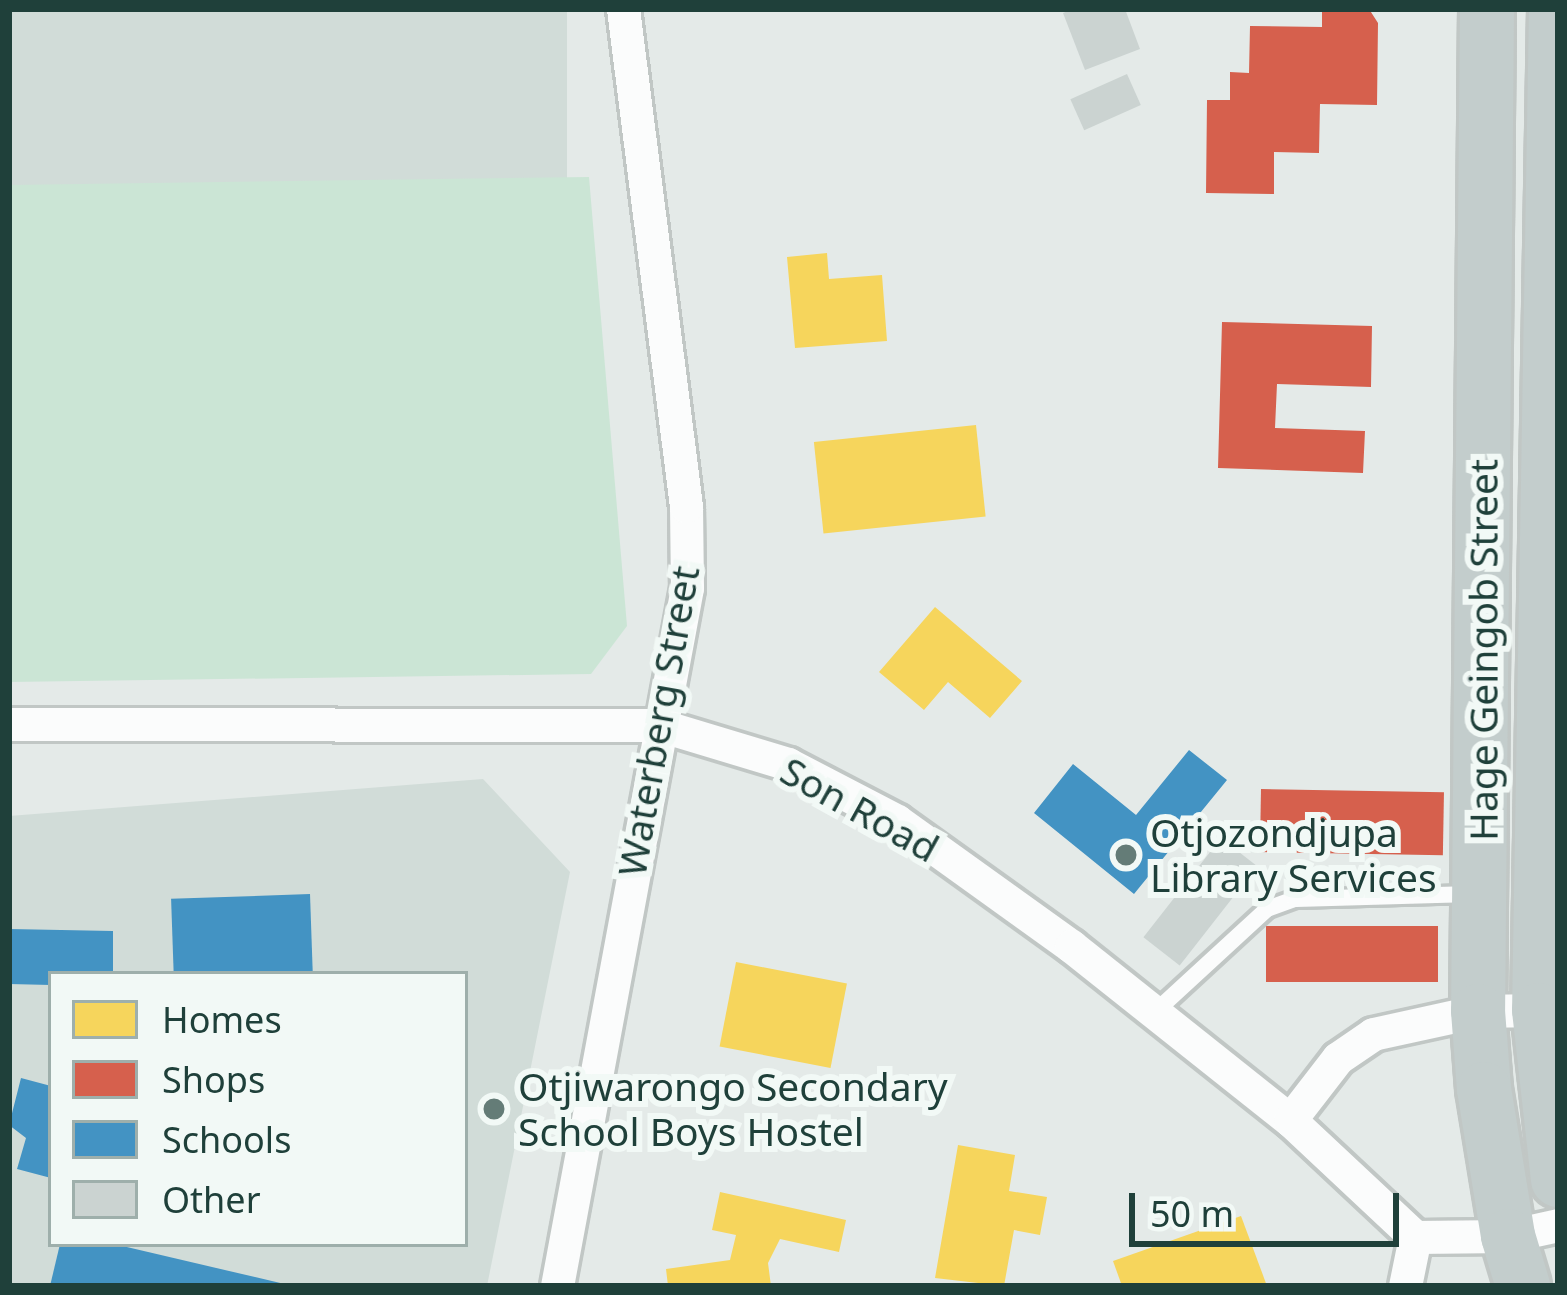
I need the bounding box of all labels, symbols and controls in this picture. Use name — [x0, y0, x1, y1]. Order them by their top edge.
street label: Hage Geingob Street — [1460, 459, 1506, 841]
street label: Waterberg Street — [608, 562, 708, 880]
street label: Son Road — [773, 747, 947, 871]
place label: Otjozondjupa Library Services — [1150, 810, 1437, 901]
marker: Otjozondjupa Library Services — [1113, 842, 1139, 868]
legend — [48, 971, 468, 1247]
text: Homes — [162, 995, 282, 1044]
text: Shops — [162, 1055, 265, 1104]
place label: Otjiwarongo Secondary School Boys Hostel — [518, 1064, 948, 1155]
marker: Otjiwarongo Secondary School Boys Hostel — [481, 1096, 507, 1122]
text: Schools — [162, 1115, 291, 1164]
scale bar — [1135, 1169, 1405, 1243]
text: Other — [162, 1175, 261, 1224]
text: 50 m — [1150, 1189, 1234, 1238]

